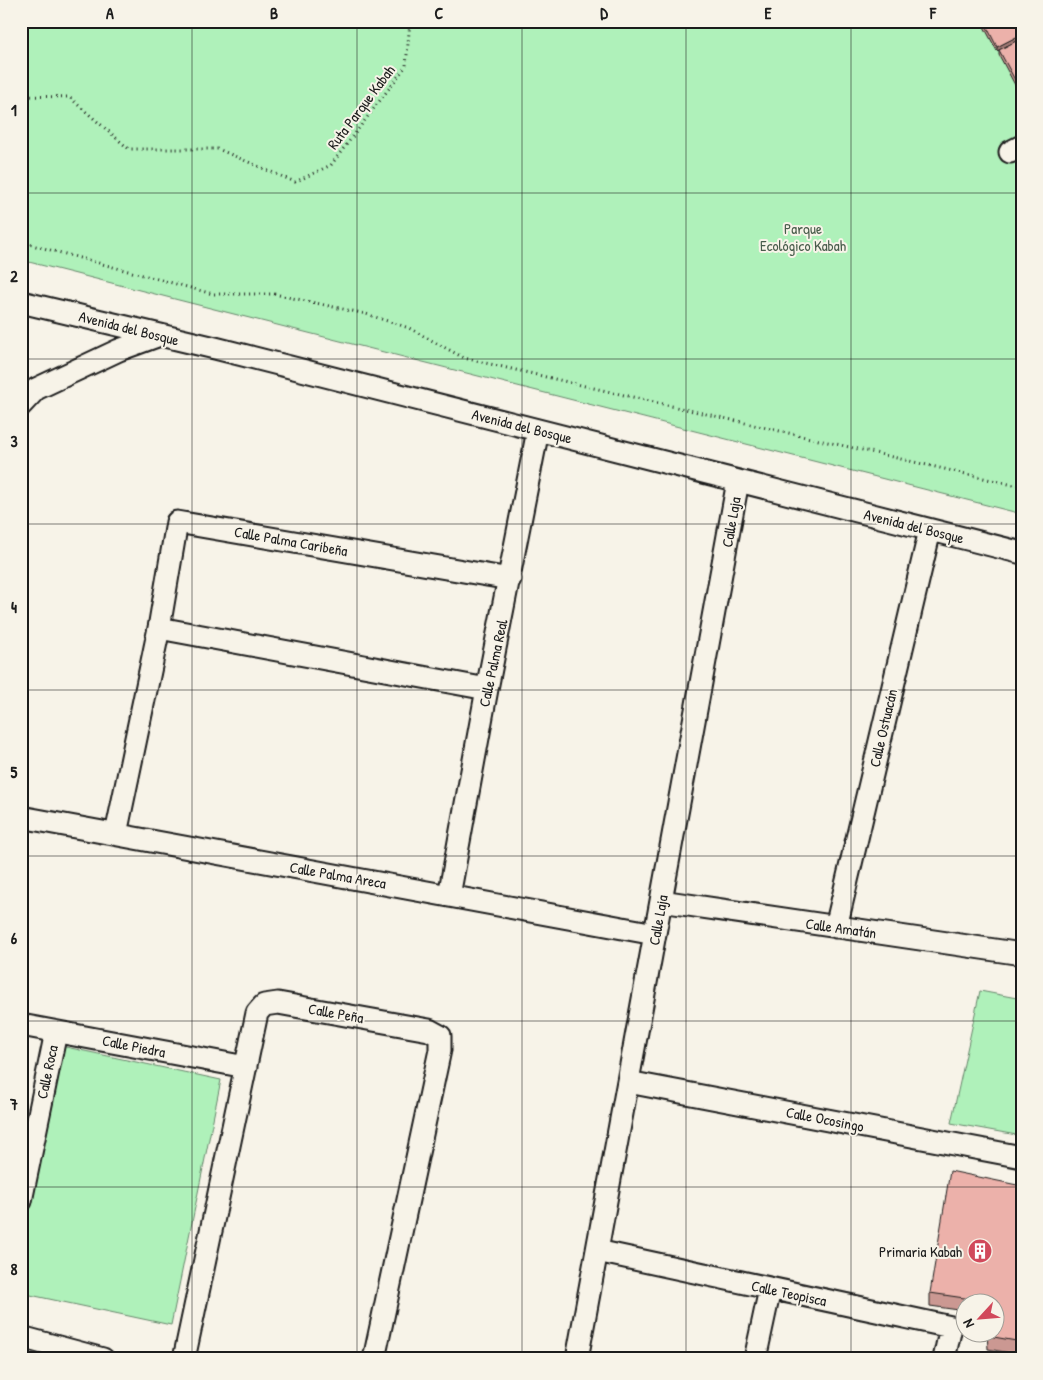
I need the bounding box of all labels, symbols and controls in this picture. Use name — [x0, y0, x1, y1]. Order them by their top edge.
text: A — [106, 2, 114, 24]
text: B — [270, 2, 278, 24]
text: C — [435, 2, 444, 24]
text: D — [600, 2, 608, 24]
text: E — [764, 2, 772, 24]
text: F — [929, 2, 937, 24]
street label: Ruta Parque Kabah — [322, 60, 400, 154]
text: 1 — [11, 99, 17, 121]
park label: Parque Ecológico Kabah — [760, 218, 846, 256]
text: 2 — [10, 265, 18, 287]
street label: Avenida del Bosque — [77, 305, 181, 351]
street label: Avenida del Bosque — [470, 403, 574, 449]
text: 3 — [10, 430, 18, 452]
street label: Calle Laja — [716, 495, 746, 549]
street label: Avenida del Bosque — [862, 503, 966, 549]
street label: Calle Palma Caribeña — [233, 521, 349, 561]
text: 4 — [11, 596, 17, 618]
street label: Calle Palma Real — [473, 617, 513, 709]
street label: Calle Ostuacán — [864, 687, 902, 769]
text: 5 — [11, 761, 18, 783]
street label: Calle Palma Areca — [288, 856, 388, 894]
street label: Calle Laja — [643, 893, 673, 947]
street label: Calle Amatán — [804, 913, 878, 943]
text: 6 — [11, 927, 18, 949]
street label: Calle Peña — [307, 998, 365, 1028]
street label: Calle Piedra — [101, 1030, 168, 1062]
street label: Calle Roca — [31, 1043, 63, 1101]
text: 7 — [9, 1093, 18, 1115]
street label: Calle Ocosingo — [784, 1101, 866, 1137]
building icon: Primaria Kabah — [967, 1238, 993, 1264]
place label: Primaria Kabah — [879, 1241, 962, 1262]
text: 8 — [11, 1258, 18, 1280]
street label: Calle Teopisca — [750, 1275, 829, 1311]
north arrow — [956, 1292, 1006, 1342]
text: N — [957, 1316, 978, 1331]

